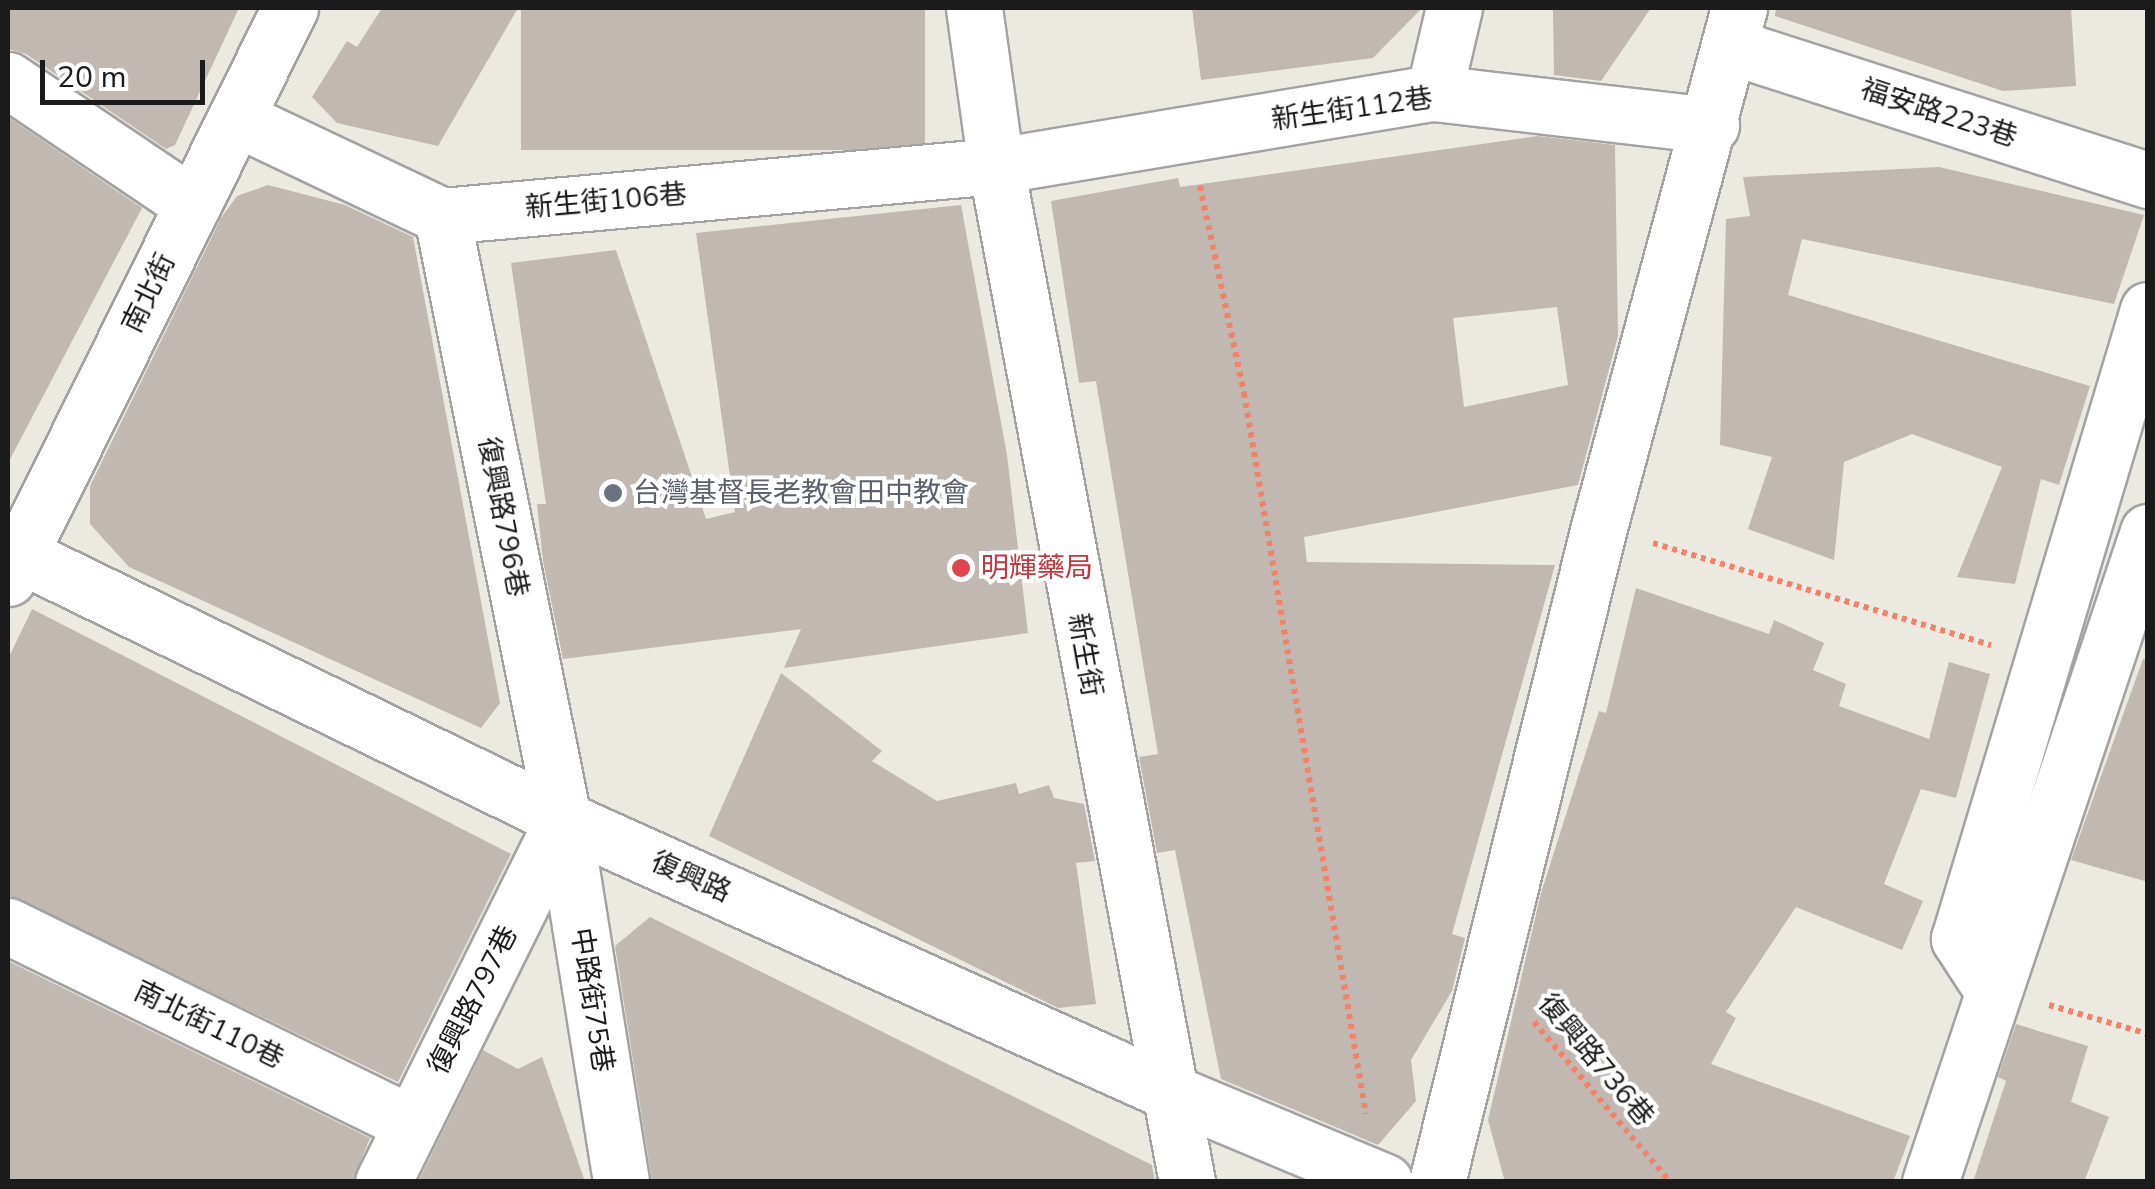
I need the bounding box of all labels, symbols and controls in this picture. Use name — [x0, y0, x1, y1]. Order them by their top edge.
scale bar — [45, 40, 210, 102]
text: 20 m — [57, 57, 126, 98]
street label: 福安路223巷 — [1857, 72, 2021, 154]
street label: 新生街112巷 — [1269, 81, 1435, 137]
street label: 新生街106巷 — [524, 177, 688, 225]
street label: 南北街 — [115, 248, 183, 338]
street label: 復興路796巷 — [471, 434, 535, 600]
place label: 台灣基督長老教會田中教會 — [633, 476, 969, 510]
marker: 台灣基督長老教會田中教會 — [602, 482, 624, 504]
place label: 明輝藥局 — [981, 551, 1093, 585]
marker: 明輝藥局 — [950, 557, 972, 579]
street label: 新生街 — [1061, 611, 1109, 699]
street label: 復興路 — [646, 845, 736, 909]
street label: 復興路797巷 — [421, 920, 525, 1080]
street label: 中路街75巷 — [564, 925, 620, 1075]
street label: 南北街110巷 — [129, 974, 289, 1076]
street label: 復興路736巷 — [1531, 987, 1661, 1133]

